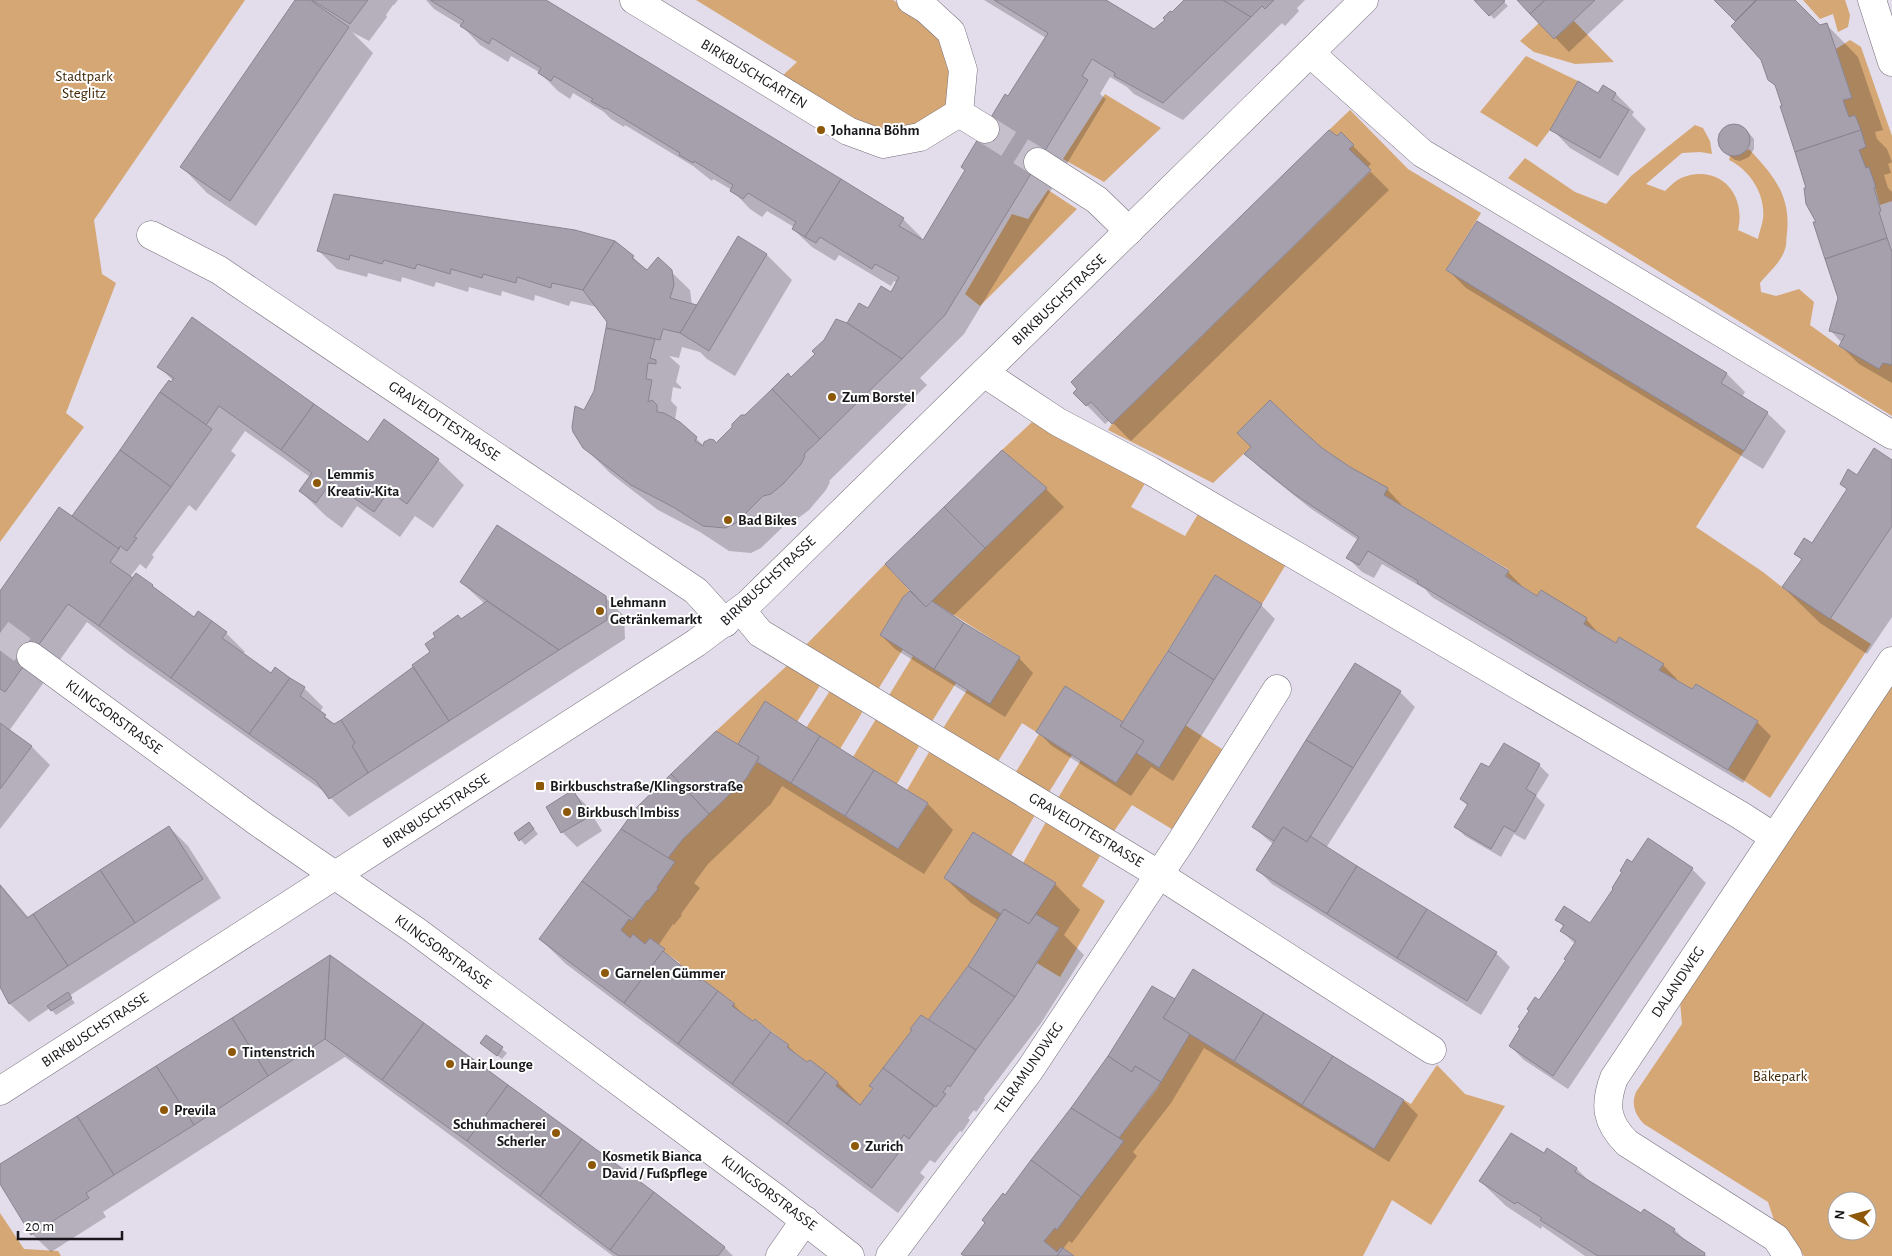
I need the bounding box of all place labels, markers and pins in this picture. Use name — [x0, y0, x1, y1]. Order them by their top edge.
place label: Johanna Böhm — [831, 123, 920, 138]
marker: Johanna Böhm — [815, 124, 827, 136]
place label: Zum Borstel — [842, 390, 915, 405]
marker: Zum Borstel — [826, 391, 838, 403]
place label: Lemmis Kreativ-Kita — [327, 467, 399, 499]
marker: Lemmis Kreativ-Kita — [311, 477, 323, 489]
place label: Bad Bikes — [738, 513, 797, 528]
marker: Bad Bikes — [722, 514, 734, 526]
place label: Lehmann Getränkemarkt — [610, 595, 702, 627]
marker: Lehmann Getränkemarkt — [594, 605, 606, 617]
place label: Birkbuschstraße/Klingsorstraße — [550, 779, 743, 794]
marker: Birkbuschstraße/Klingsorstraße — [534, 780, 546, 792]
place label: Birkbusch Imbiss — [577, 805, 679, 820]
marker: Birkbusch Imbiss — [561, 806, 573, 818]
place label: Garnelen Gümmer — [615, 966, 726, 981]
marker: Garnelen Gümmer — [599, 967, 611, 979]
place label: Tintenstrich — [242, 1045, 315, 1060]
marker: Tintenstrich — [226, 1046, 238, 1058]
place label: Hair Lounge — [460, 1057, 533, 1072]
marker: Hair Lounge — [444, 1058, 456, 1070]
place label: Previla — [174, 1103, 216, 1118]
marker: Previla — [158, 1104, 170, 1116]
place label: Schuhmacherei Scherler — [453, 1117, 547, 1149]
marker: Schuhmacherei Scherler — [550, 1127, 562, 1139]
place label: Zurich — [865, 1139, 904, 1154]
marker: Zurich — [849, 1140, 861, 1152]
place label: Kosmetik Bianca David / Fußpflege — [602, 1149, 707, 1181]
marker: Kosmetik Bianca David / Fußpflege — [586, 1159, 598, 1171]

